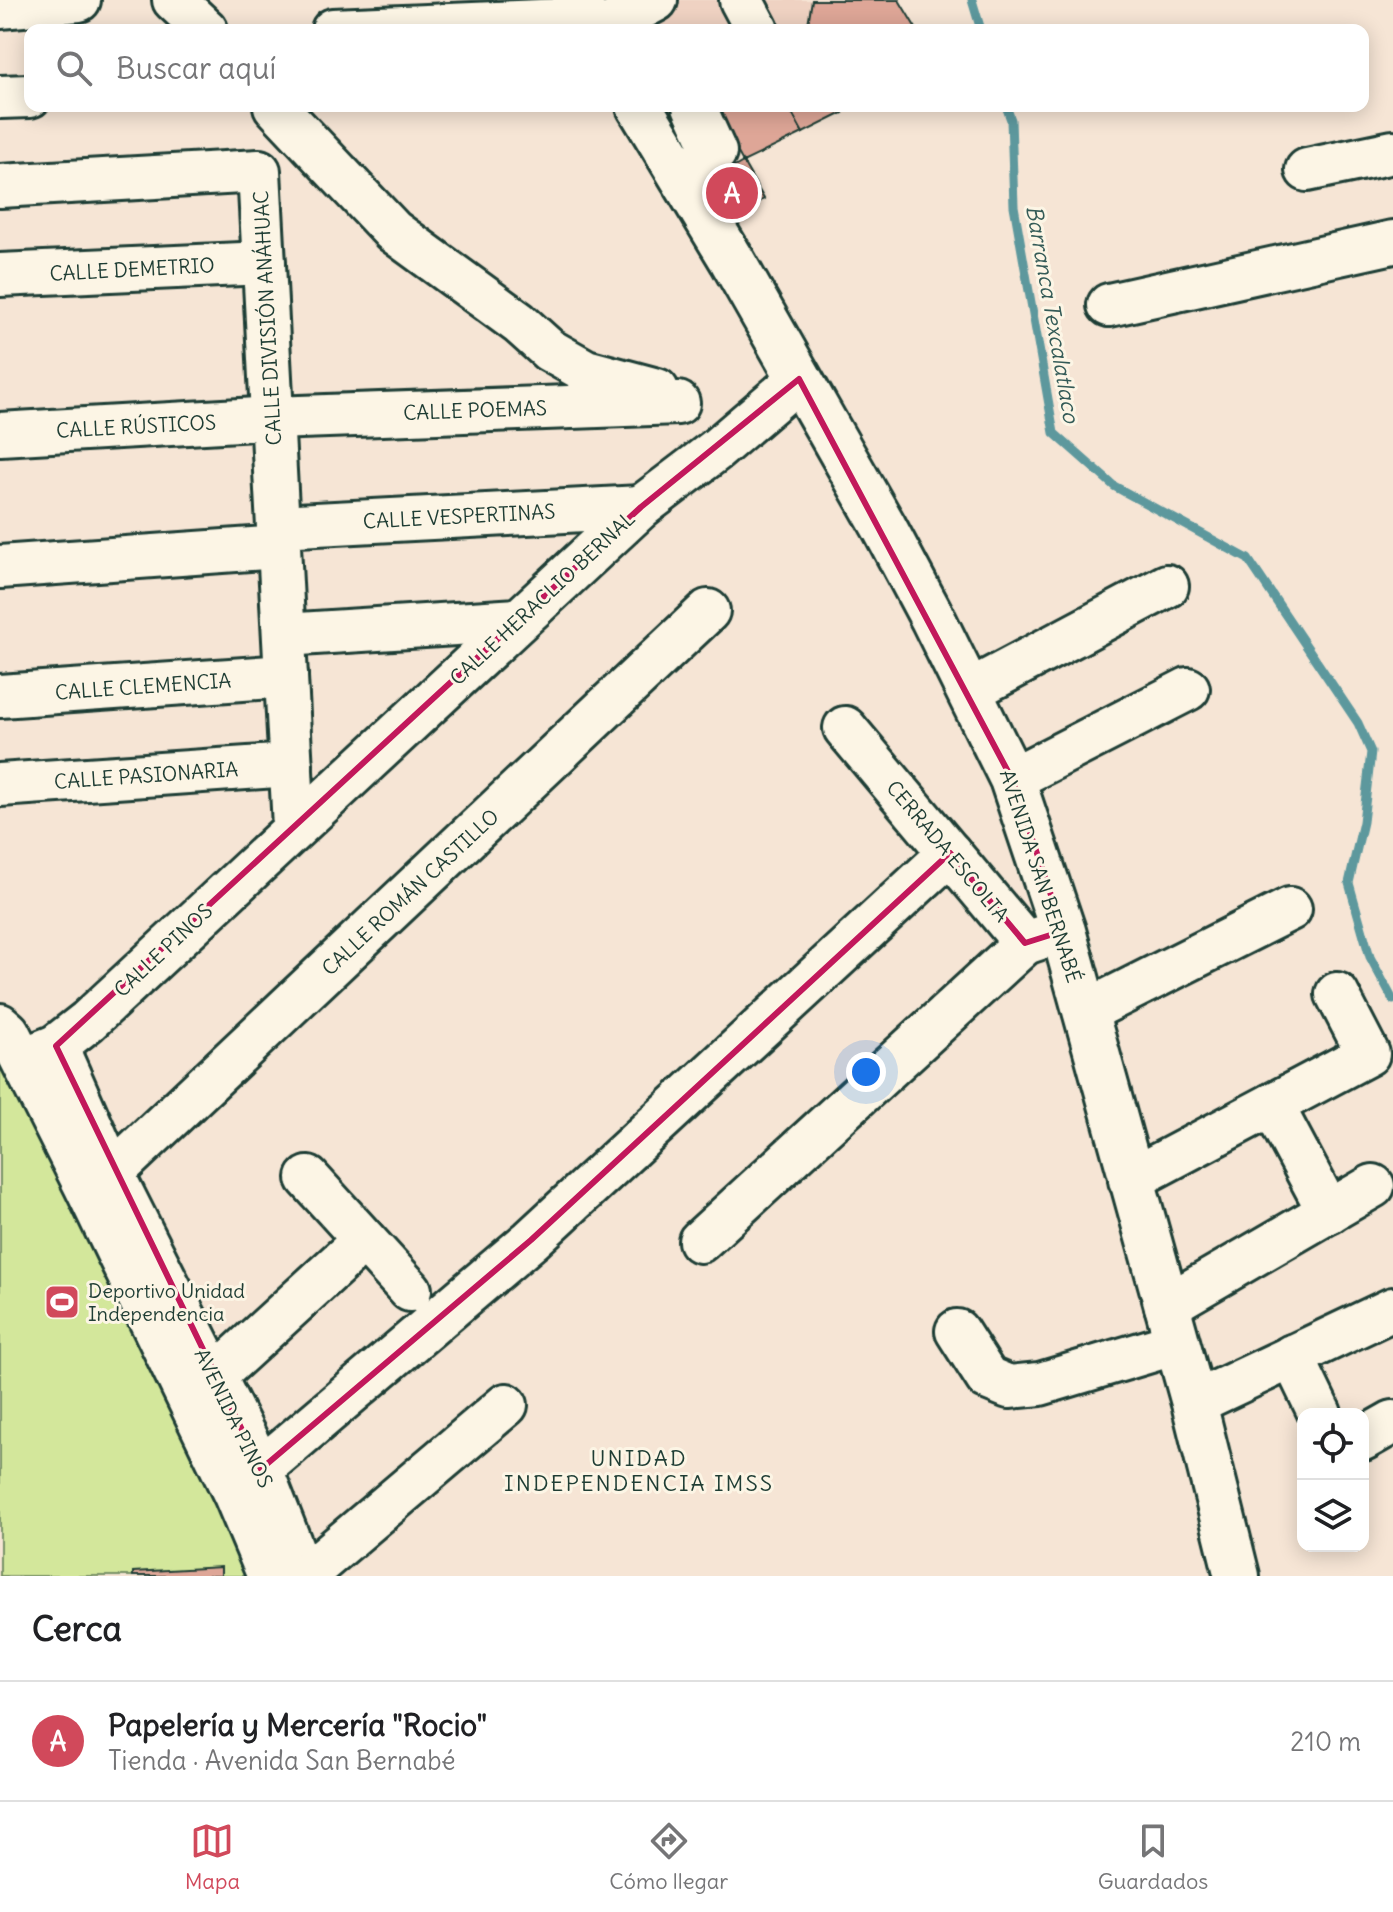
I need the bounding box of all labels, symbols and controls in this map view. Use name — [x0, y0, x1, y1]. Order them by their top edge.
search box — [24, 24, 1369, 112]
icon: search — [52, 46, 96, 90]
text: Buscar aquí — [116, 49, 276, 87]
pin: A — [706, 163, 758, 223]
street label: CALLE DIVISIÓN ANÁHUAC — [248, 190, 286, 446]
water label: Barranca Texcalatlaco — [1020, 203, 1086, 427]
street label: CALLE DEMETRIO — [49, 252, 215, 286]
street label: CALLE POEMAS — [403, 395, 547, 425]
street label: CALLE RÚSTICOS — [55, 409, 217, 443]
street label: CALLE VESPERTINAS — [362, 498, 556, 534]
street label: CALLE HERACLIO BERNAL — [444, 506, 640, 690]
street label: CALLE CLEMENCIA — [54, 667, 232, 705]
street label: CALLE PASIONARIA — [53, 756, 239, 794]
street label: AVENIDA SAN BERNABÉ — [995, 766, 1087, 986]
street label: CERRADA ESCOLTA — [881, 775, 1015, 927]
street label: CALLE ROMÁN CASTILLO — [316, 803, 504, 981]
street label: CALLE PINOS — [109, 898, 217, 1002]
your location — [846, 1052, 886, 1092]
place label: Deportivo Unidad Independencia — [88, 1278, 245, 1326]
sports icon: Deportivo Unidad Independencia — [43, 1283, 81, 1321]
street label: AVENIDA PINOS — [189, 1344, 279, 1492]
map controls — [1297, 1408, 1369, 1552]
button: locate — [1297, 1408, 1369, 1480]
district label: UNIDAD INDEPENDENCIA IMSS — [504, 1444, 774, 1497]
button: layers — [1297, 1480, 1369, 1552]
text: Cerca — [32, 1607, 122, 1650]
text: Papelería y Mercería "Rocio" — [108, 1706, 487, 1744]
text: A — [50, 1725, 66, 1758]
text: 210 m — [1290, 1725, 1361, 1758]
text: Tienda · Avenida San Bernabé — [108, 1744, 456, 1777]
tab: Mapa — [185, 1819, 240, 1895]
tab: Cómo llegar — [609, 1819, 728, 1895]
tab: Guardados — [1098, 1819, 1208, 1895]

